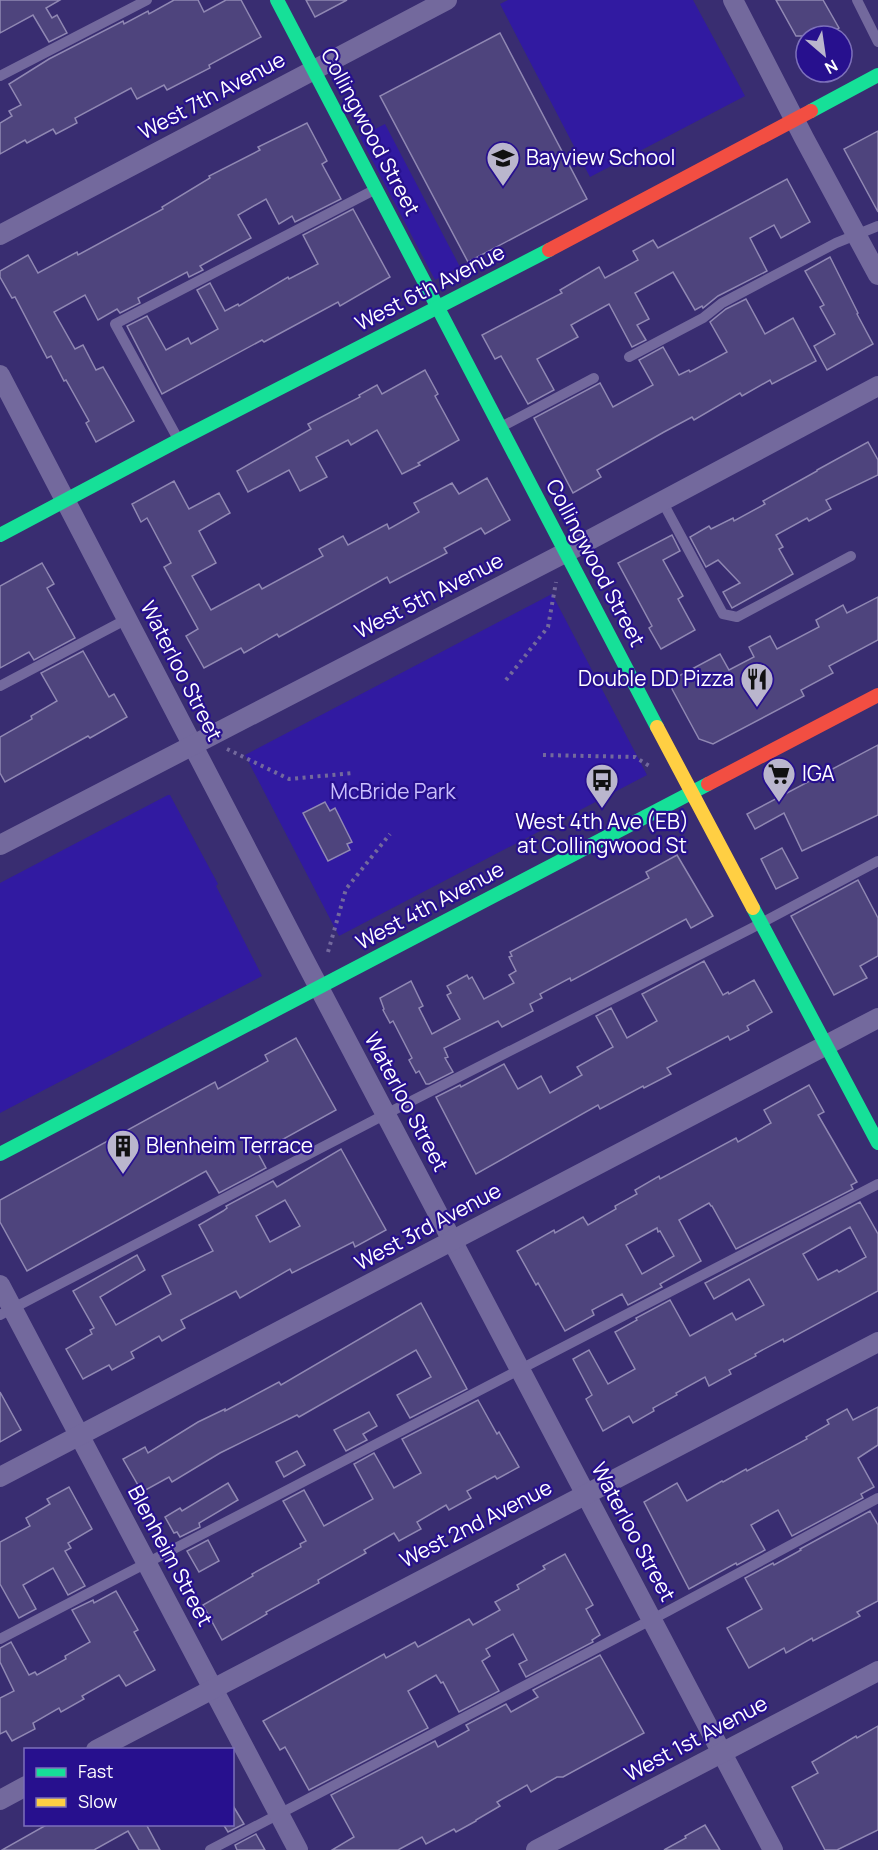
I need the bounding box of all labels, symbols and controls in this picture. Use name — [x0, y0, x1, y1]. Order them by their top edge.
north arrow — [794, 24, 854, 84]
street label: Collingwood Street — [315, 43, 427, 220]
street label: West 7th Avenue — [134, 45, 290, 145]
text: N — [821, 55, 842, 80]
school or university icon: Bayview School — [485, 140, 521, 187]
place label: Bayview School — [526, 143, 676, 171]
street label: West 6th Avenue — [350, 237, 509, 337]
street label: Collingwood Street — [540, 474, 652, 651]
street label: West 5th Avenue — [349, 546, 508, 645]
street label: Waterloo Street — [134, 596, 229, 745]
restaurant icon: Double DD Pizza — [739, 661, 775, 708]
place label: Double DD Pizza — [578, 664, 734, 692]
supermarket icon: IGA — [761, 756, 797, 803]
place label: IGA — [802, 759, 835, 787]
bus stop icon: West 4th Ave (EB) at Collingwood St — [584, 762, 620, 809]
park label: McBride Park — [330, 777, 456, 805]
place label: West 4th Ave (EB) at Collingwood St — [515, 807, 689, 859]
street label: West 4th Avenue — [351, 854, 508, 956]
street label: Waterloo Street — [358, 1027, 455, 1176]
building icon: Blenheim Terrace — [105, 1128, 141, 1175]
place label: Blenheim Terrace — [146, 1131, 313, 1159]
street label: West 3rd Avenue — [350, 1176, 506, 1276]
street label: Waterloo Street — [585, 1457, 682, 1606]
street label: West 2nd Avenue — [395, 1473, 556, 1574]
street label: Blenheim Street — [122, 1480, 220, 1631]
street label: West 1st Avenue — [619, 1689, 772, 1788]
legend — [24, 1748, 234, 1826]
text: Fast — [78, 1759, 113, 1783]
text: Slow — [78, 1789, 118, 1813]

